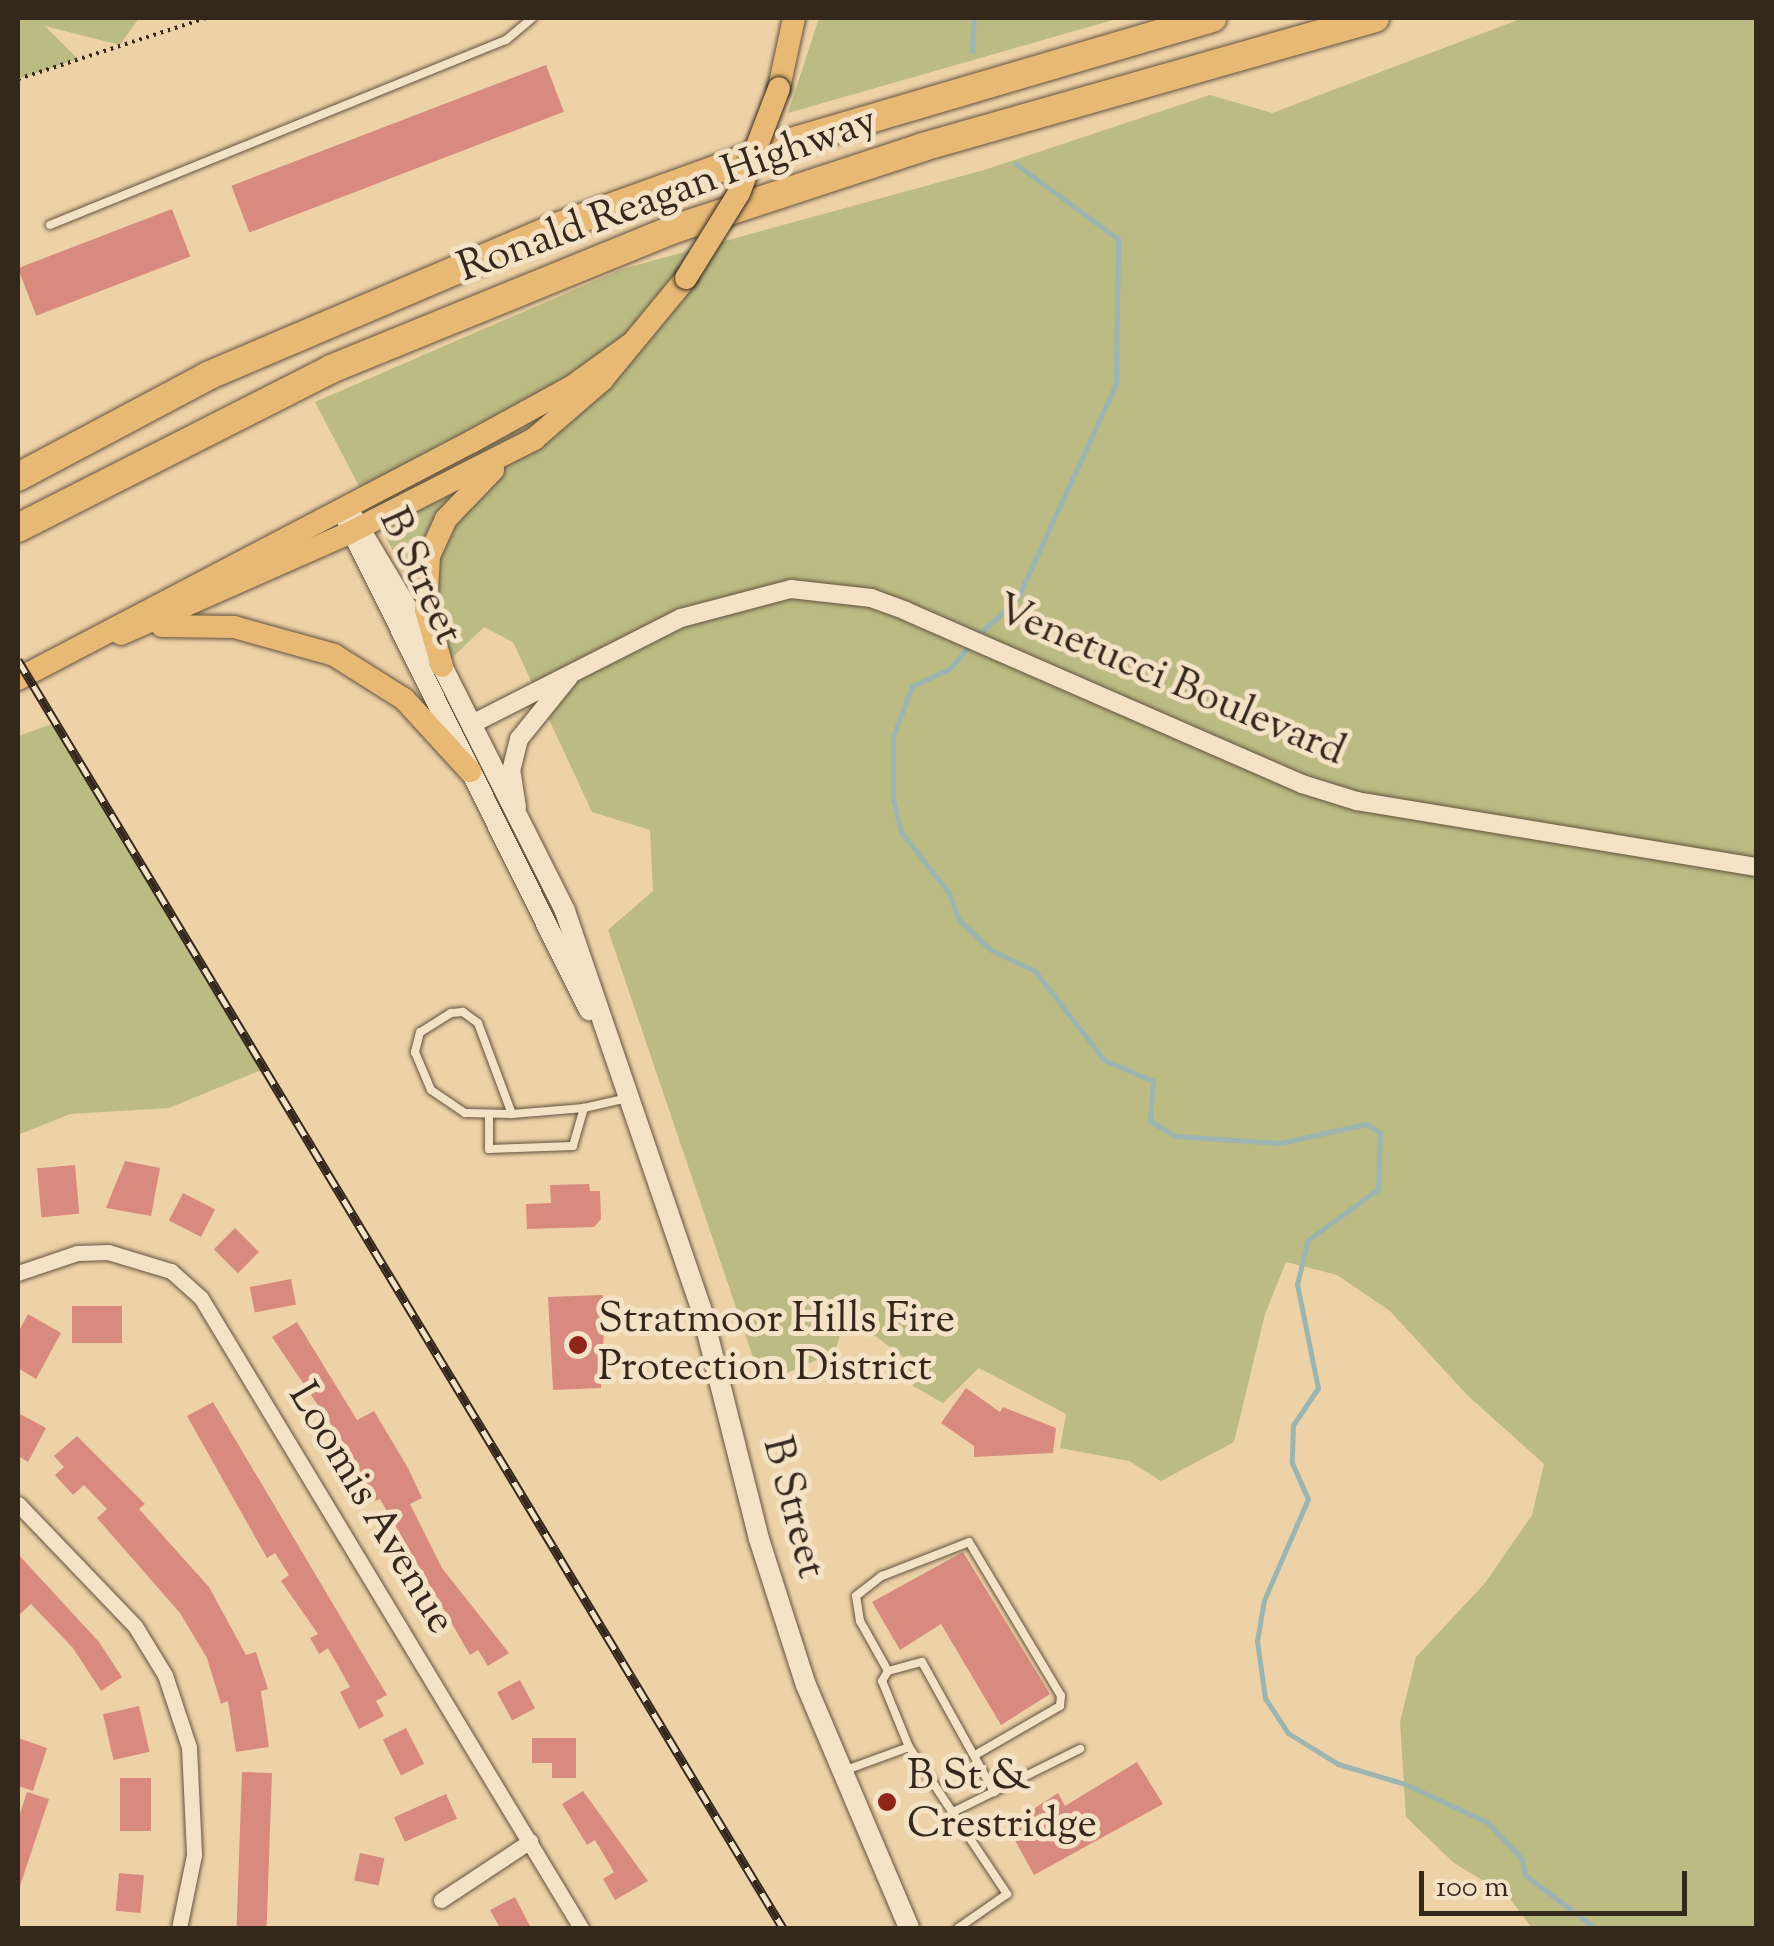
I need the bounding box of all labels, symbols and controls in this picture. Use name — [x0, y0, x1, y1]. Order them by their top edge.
street label: Ronald Reagan Highway — [452, 97, 884, 295]
street label: B Street — [366, 501, 472, 653]
street label: Venetucci Boulevard — [988, 586, 1352, 778]
place label: Stratmoor Hills Fire Protection District — [598, 1296, 955, 1394]
marker: Stratmoor Hills Fire Protection District — [567, 1334, 589, 1356]
street label: Loomis Avenue — [275, 1374, 465, 1644]
street label: B Street — [749, 1432, 835, 1584]
place label: B St & Crestridge — [907, 1753, 1097, 1852]
marker: B St & Crestridge — [876, 1791, 898, 1813]
scale bar — [1424, 1851, 1692, 1913]
text: 100 m — [1436, 1867, 1509, 1910]

